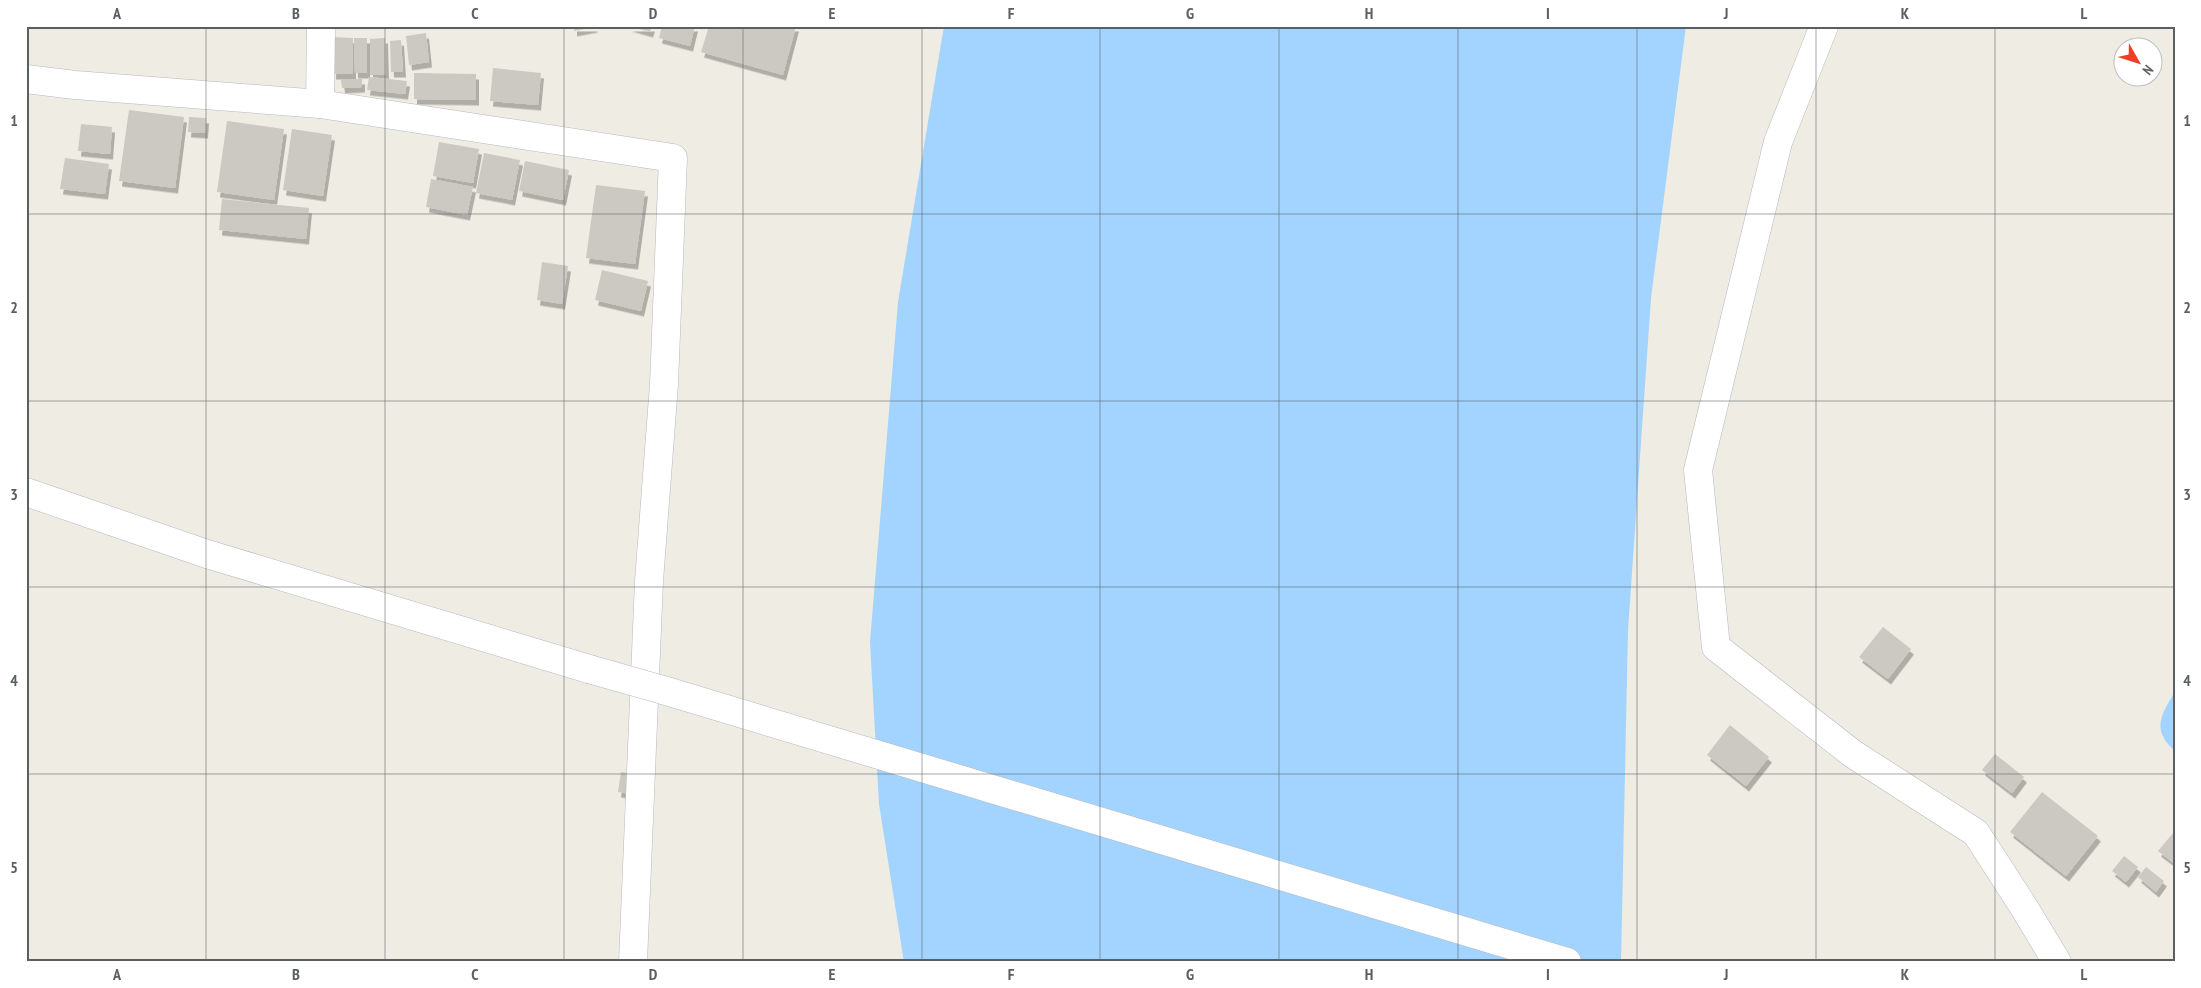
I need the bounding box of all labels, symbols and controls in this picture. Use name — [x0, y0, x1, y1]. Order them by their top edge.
text: A — [112, 3, 122, 23]
text: B — [292, 3, 300, 23]
text: C — [471, 3, 479, 23]
text: D — [649, 3, 658, 23]
text: E — [829, 3, 836, 23]
text: F — [1008, 3, 1015, 23]
text: G — [1186, 3, 1194, 23]
text: H — [1365, 3, 1373, 23]
text: I — [1546, 3, 1550, 23]
text: J — [1723, 3, 1728, 23]
text: K — [1901, 3, 1910, 23]
text: L — [2081, 3, 2088, 23]
north arrow — [2114, 38, 2164, 88]
text: N — [2139, 62, 2157, 79]
text: 1 — [10, 110, 18, 130]
text: 1 — [2183, 110, 2191, 130]
text: 2 — [10, 297, 18, 317]
text: 2 — [2183, 297, 2191, 317]
text: 3 — [10, 484, 18, 504]
text: 3 — [2183, 484, 2191, 504]
text: 4 — [10, 670, 18, 690]
text: 4 — [2183, 670, 2191, 690]
text: 5 — [10, 857, 18, 877]
text: 5 — [2183, 857, 2191, 877]
text: A — [112, 964, 122, 984]
text: B — [292, 964, 300, 984]
text: C — [471, 964, 479, 984]
text: D — [649, 964, 658, 984]
text: E — [829, 964, 836, 984]
text: F — [1008, 964, 1015, 984]
text: G — [1186, 964, 1194, 984]
text: H — [1365, 964, 1373, 984]
text: I — [1546, 964, 1550, 984]
text: J — [1723, 964, 1728, 984]
text: K — [1901, 964, 1910, 984]
text: L — [2081, 964, 2088, 984]

